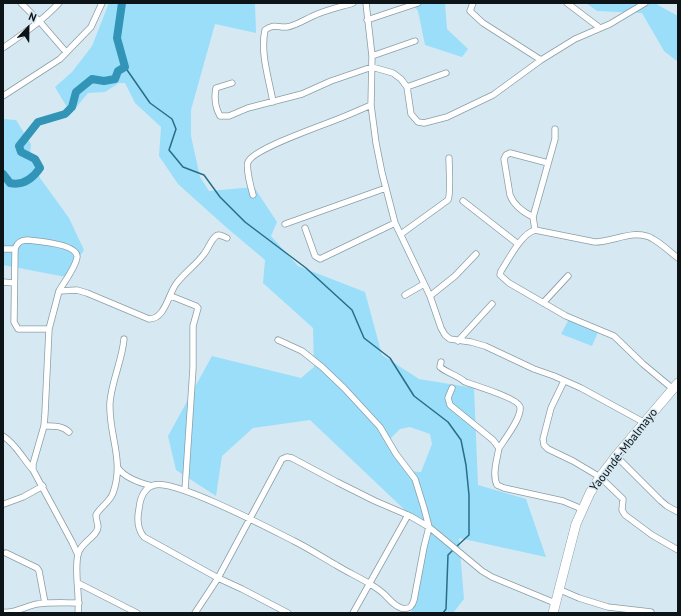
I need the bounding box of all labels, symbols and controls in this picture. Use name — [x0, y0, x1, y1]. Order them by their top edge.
north arrow — [8, 8, 48, 48]
text: N — [27, 9, 38, 25]
street label: Yaoundé-Mbalmayo — [587, 406, 661, 494]

